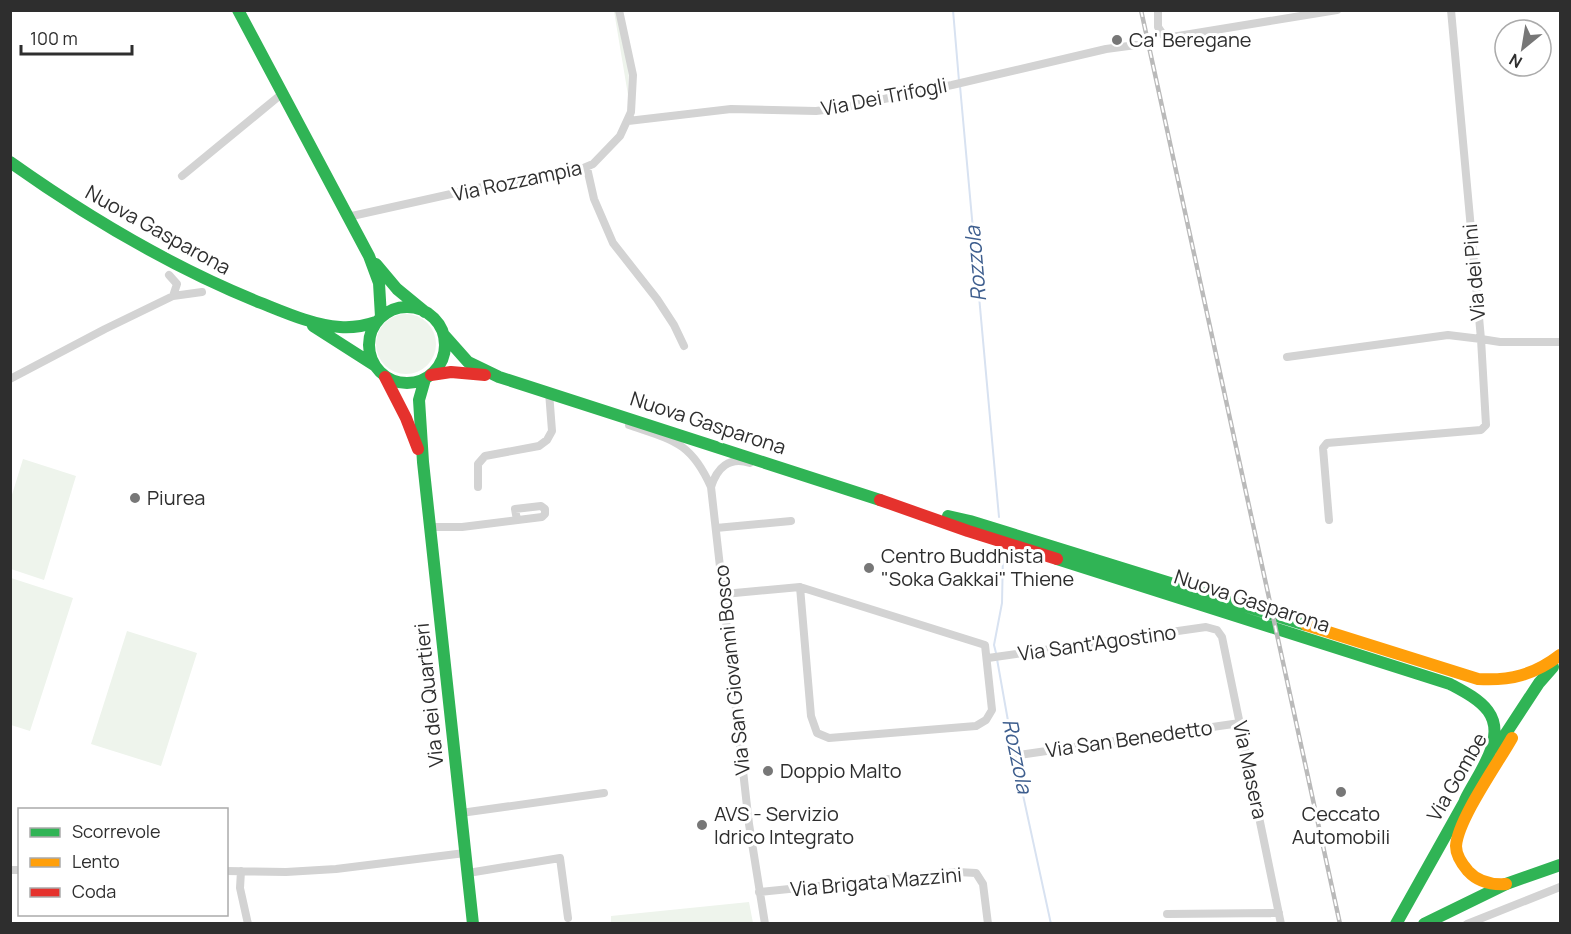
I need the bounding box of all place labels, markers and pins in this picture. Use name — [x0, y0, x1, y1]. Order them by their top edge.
place label: Ca' Beregane — [1129, 26, 1251, 53]
marker: Ca' Beregane — [1110, 33, 1124, 47]
place label: Piurea — [147, 484, 205, 511]
marker: Piurea — [128, 491, 142, 505]
place label: Centro Buddhista "Soka Gakkai" Thiene — [881, 542, 1074, 592]
marker: Centro Buddhista "Soka Gakkai" Thiene — [862, 561, 876, 575]
place label: Doppio Malto — [780, 757, 902, 784]
marker: Doppio Malto — [761, 764, 775, 778]
marker: Ceccato Automobili — [1334, 785, 1348, 799]
place label: AVS - Servizio Idrico Integrato — [714, 800, 854, 850]
place label: Ceccato Automobili — [1292, 800, 1390, 850]
marker: AVS - Servizio Idrico Integrato — [695, 818, 709, 832]

